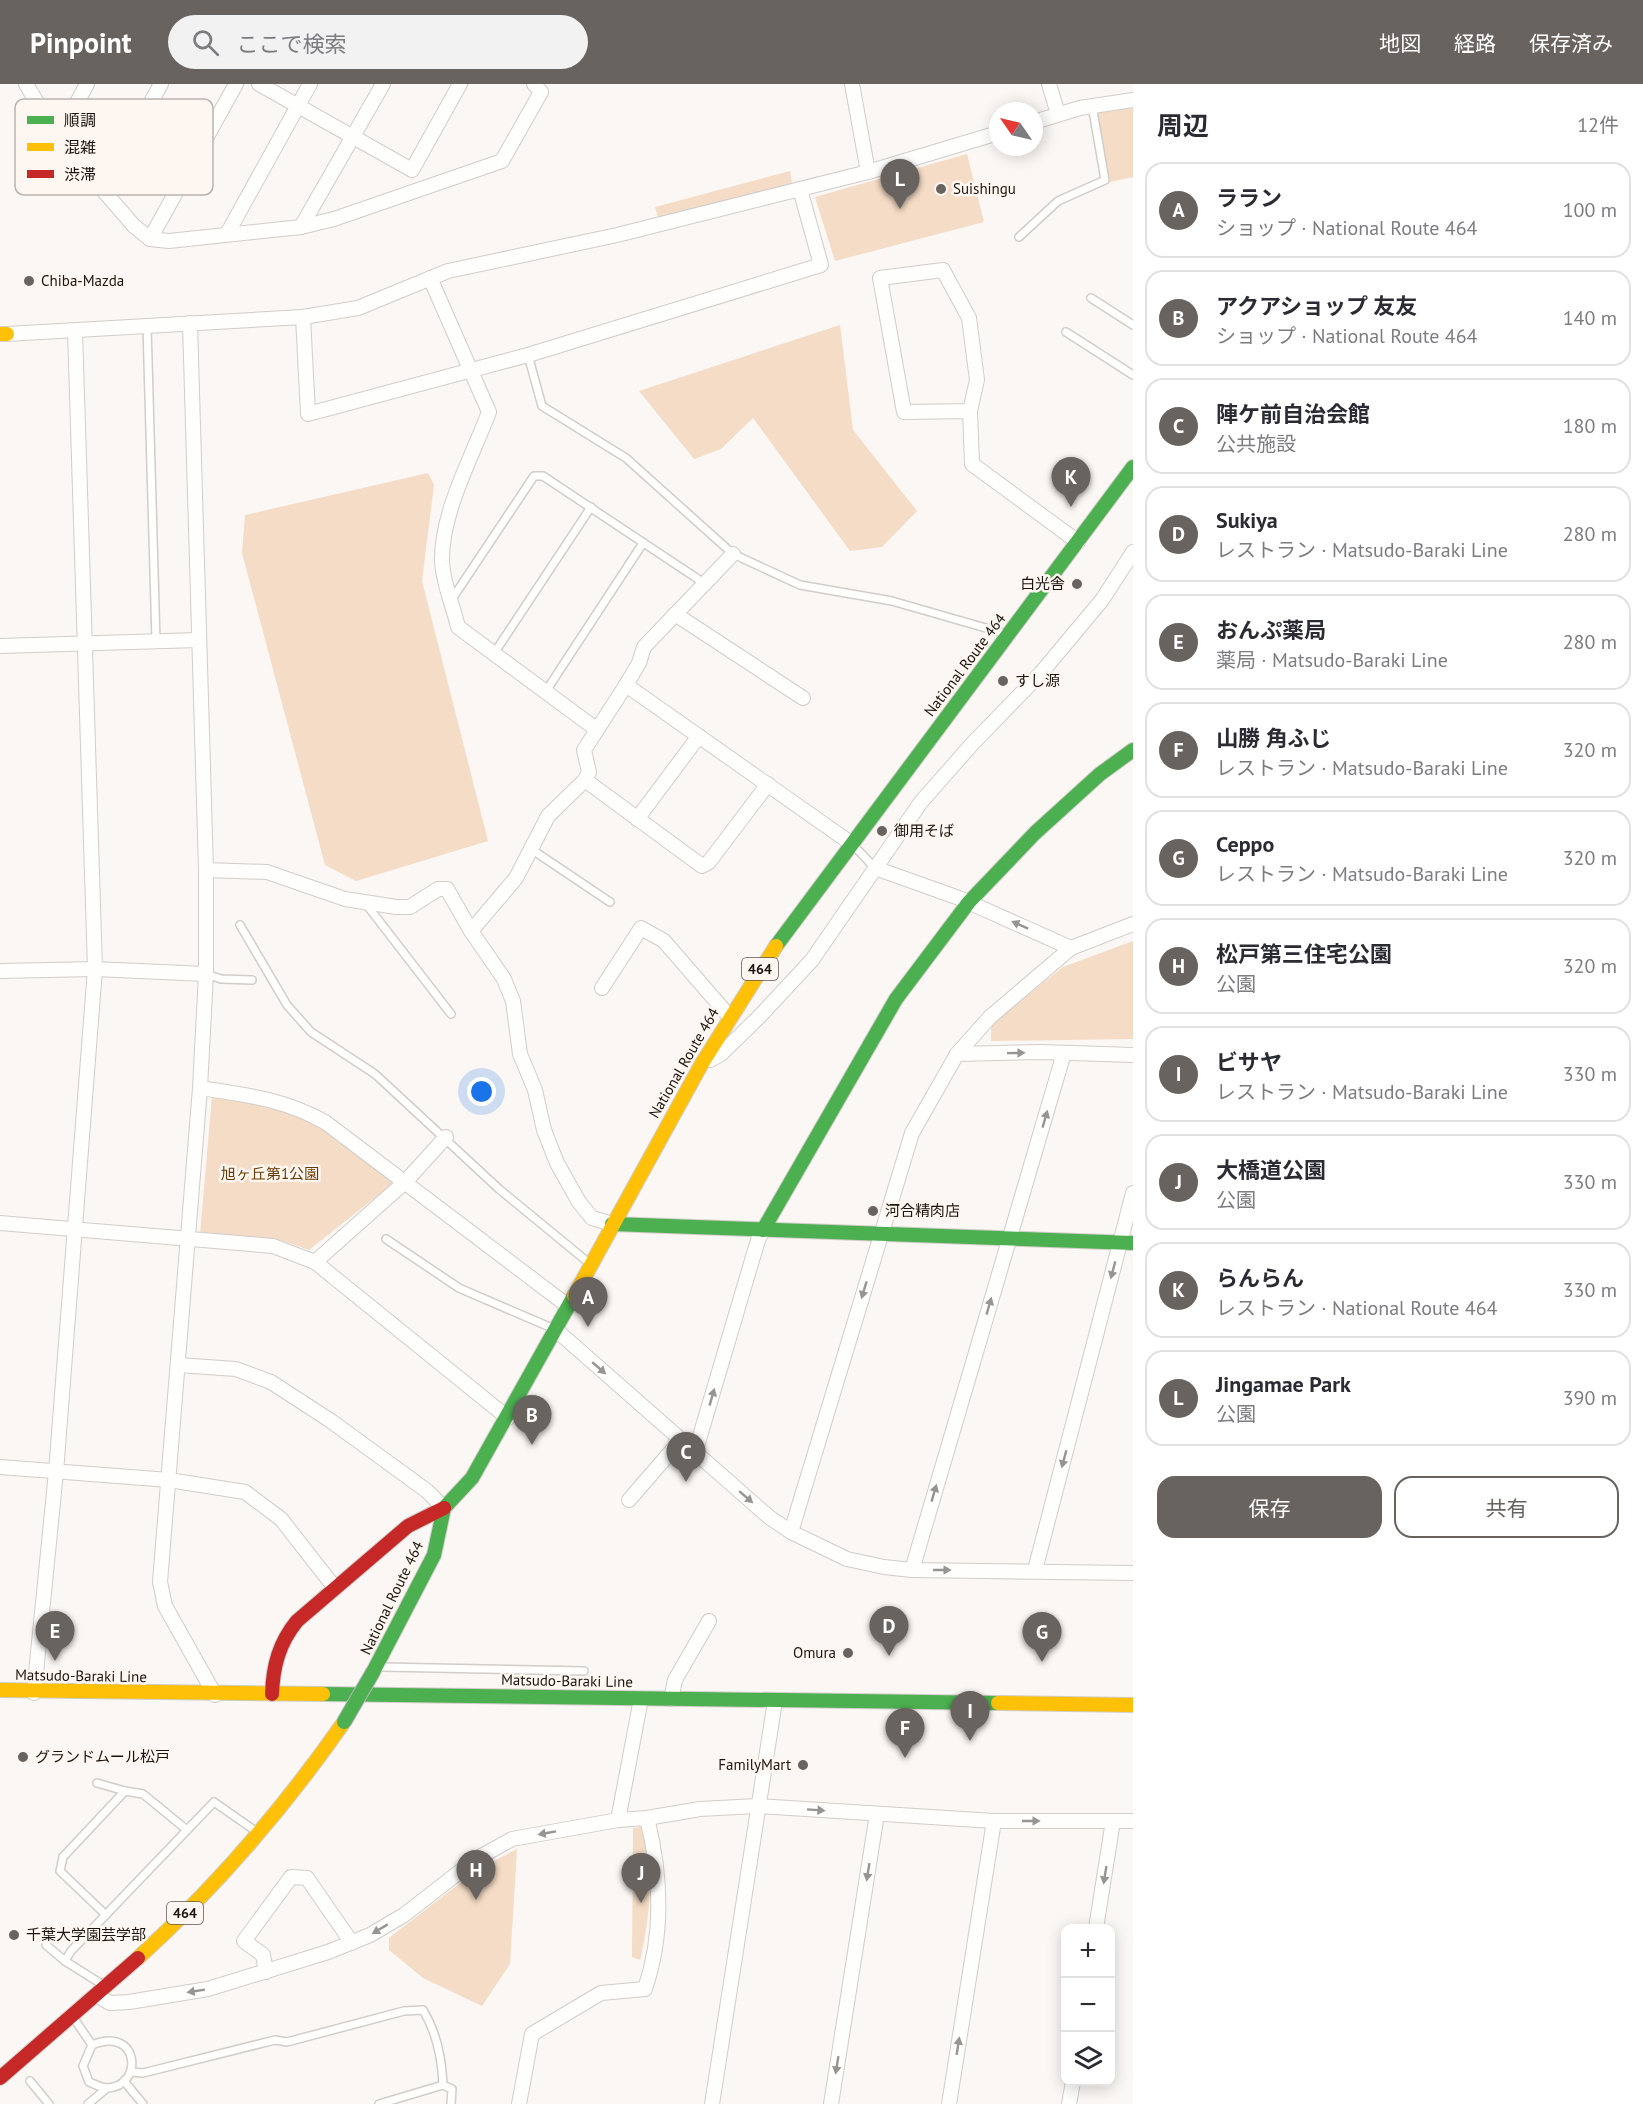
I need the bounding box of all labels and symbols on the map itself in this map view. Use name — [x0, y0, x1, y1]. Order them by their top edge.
legend — [15, 99, 213, 195]
north arrow — [989, 102, 1043, 156]
text: 順調 — [64, 110, 96, 130]
text: 混雑 — [64, 137, 96, 157]
pin: L — [880, 160, 920, 209]
text: 渋滞 — [64, 164, 96, 184]
place label: Suishingu — [953, 179, 1016, 198]
marker: Suishingu — [934, 182, 948, 196]
place label: Chiba-Mazda — [41, 271, 124, 290]
marker: Chiba-Mazda — [22, 274, 36, 288]
pin: K — [1052, 458, 1090, 507]
place label: 白光舎 — [1020, 574, 1065, 593]
marker: 白光舎 — [1070, 577, 1084, 591]
street label: National Route 464 — [920, 609, 1010, 720]
place label: すし源 — [1015, 671, 1060, 690]
marker: すし源 — [996, 674, 1010, 688]
place label: 御用そば — [894, 821, 954, 840]
marker: 御用そば — [875, 824, 889, 838]
one-way arrow — [1012, 921, 1029, 930]
road number: 464 — [742, 958, 778, 980]
street label: National Route 464 — [644, 1004, 723, 1121]
one-way arrow — [1006, 1048, 1025, 1057]
your location — [467, 1077, 496, 1106]
one-way arrow — [1041, 1110, 1050, 1128]
park label: 旭ヶ丘第1公園 — [221, 1164, 319, 1183]
place label: 河合精肉店 — [885, 1201, 960, 1220]
marker: 河合精肉店 — [866, 1204, 880, 1218]
one-way arrow — [1108, 1261, 1117, 1279]
pin: A — [568, 1278, 608, 1327]
one-way arrow — [859, 1281, 868, 1299]
one-way arrow — [985, 1297, 994, 1315]
one-way arrow — [591, 1361, 606, 1374]
one-way arrow — [708, 1388, 717, 1406]
pin: B — [512, 1396, 552, 1445]
pin: C — [666, 1432, 706, 1482]
one-way arrow — [1058, 1450, 1068, 1468]
one-way arrow — [930, 1484, 939, 1502]
one-way arrow — [738, 1490, 753, 1504]
street label: National Route 464 — [356, 1538, 427, 1658]
one-way arrow — [933, 1565, 952, 1575]
pin: D — [870, 1606, 908, 1656]
pin: E — [36, 1612, 74, 1661]
pin: G — [1022, 1612, 1062, 1662]
place label: Omura — [793, 1643, 836, 1662]
marker: Omura — [841, 1646, 855, 1660]
street label: Matsudo-Baraki Line — [15, 1665, 147, 1686]
street label: Matsudo-Baraki Line — [501, 1670, 633, 1691]
pin: I — [950, 1692, 990, 1741]
pin: F — [886, 1708, 924, 1758]
place label: グランドムール松戸 — [35, 1747, 170, 1766]
marker: グランドムール松戸 — [16, 1750, 30, 1764]
place label: FamilyMart — [718, 1755, 791, 1774]
marker: FamilyMart — [796, 1758, 810, 1772]
one-way arrow — [806, 1805, 825, 1815]
one-way arrow — [1022, 1816, 1041, 1826]
one-way arrow — [537, 1829, 556, 1838]
pin: H — [456, 1850, 496, 1900]
pin: J — [622, 1854, 660, 1903]
one-way arrow — [863, 1863, 872, 1882]
one-way arrow — [1100, 1865, 1109, 1884]
road number: 464 — [167, 1902, 203, 1924]
one-way arrow — [372, 1923, 388, 1934]
place label: 千葉大学園芸学部 — [26, 1925, 146, 1944]
marker: 千葉大学園芸学部 — [7, 1928, 21, 1942]
one-way arrow — [187, 1987, 206, 1996]
one-way arrow — [954, 2037, 963, 2056]
one-way arrow — [833, 2055, 842, 2074]

